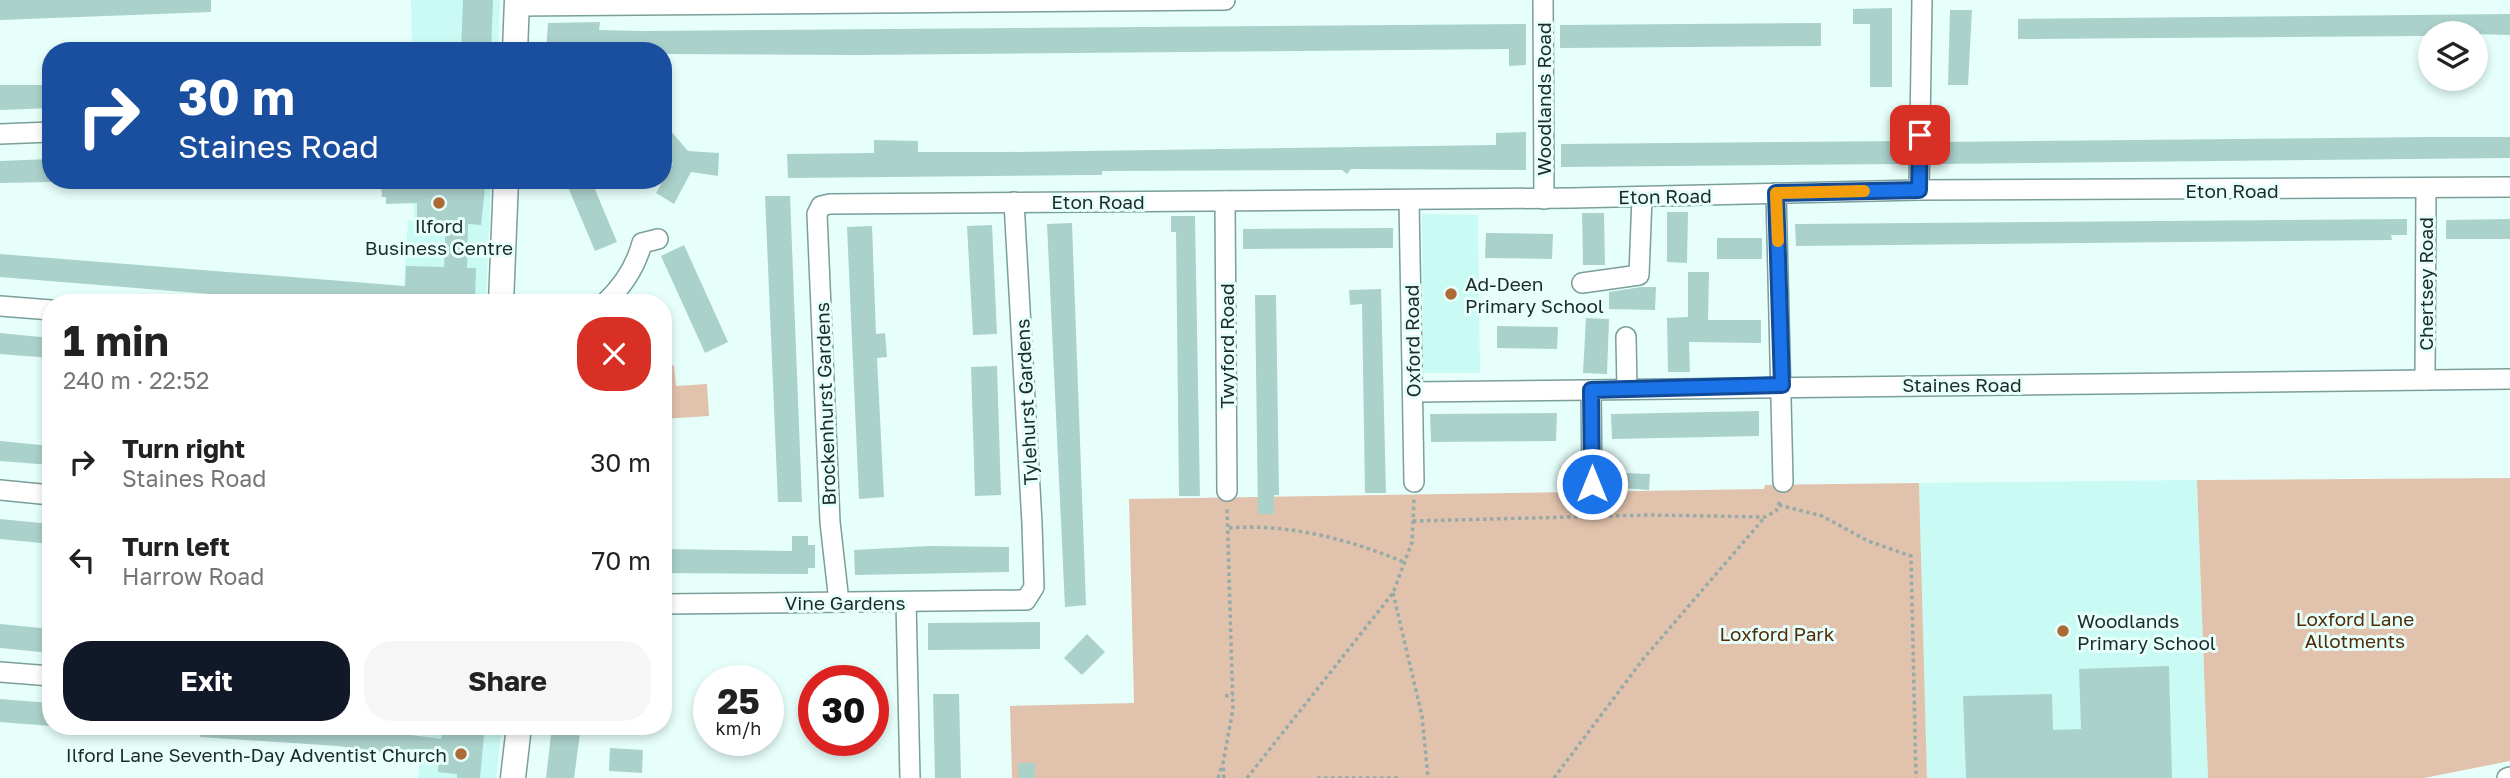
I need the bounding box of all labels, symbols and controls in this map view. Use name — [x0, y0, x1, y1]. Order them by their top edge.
map controls — [2418, 21, 2488, 91]
button: layers — [2418, 21, 2488, 91]
street label: Woodlands Road — [1532, 22, 1555, 176]
text: 30 m — [178, 67, 295, 126]
icon: right — [63, 70, 154, 161]
pin — [1890, 105, 1950, 165]
icon: arrive — [1901, 116, 1939, 154]
text: Staines Road — [178, 127, 379, 165]
street label: Eton Road — [2185, 179, 2279, 202]
street label: Eton Road — [1618, 184, 1712, 208]
street label: Eton Road — [1051, 190, 1145, 213]
marker: Ilford Business Centre — [431, 195, 447, 211]
place label: Ilford Business Centre — [365, 214, 513, 259]
street label: Chertsey Road — [2414, 217, 2437, 351]
place label: Ad-Deen Primary School — [1465, 272, 1604, 317]
street label: Twyford Road — [1215, 283, 1238, 409]
street label: Oxford Road — [1400, 284, 1424, 398]
marker: Ad-Deen Primary School — [1443, 286, 1459, 302]
street label: Brockenhurst Gardens — [810, 302, 840, 506]
text: 1 min — [63, 315, 169, 365]
button: close — [577, 317, 651, 391]
street label: Tylehurst Gardens — [1010, 318, 1042, 486]
text: 240 m · 22:52 — [63, 366, 209, 394]
street label: Staines Road — [1902, 373, 2022, 396]
text: Turn right — [122, 433, 245, 464]
icon: right — [63, 443, 101, 481]
text: 30 m — [590, 447, 651, 478]
position arrow — [1555, 447, 1629, 521]
text: Staines Road — [122, 464, 266, 492]
text: Turn left — [122, 531, 230, 562]
icon: left — [63, 541, 101, 579]
text: 70 m — [592, 545, 651, 576]
text: Harrow Road — [122, 562, 265, 590]
street label: Vine Gardens — [784, 591, 906, 614]
park label: Loxford Lane Allotments — [2296, 607, 2414, 652]
place label: Woodlands Primary School — [2077, 609, 2216, 654]
park label: Loxford Park — [1719, 622, 1835, 645]
marker: Woodlands Primary School — [2055, 623, 2071, 639]
button: Exit — [63, 641, 350, 721]
button: Share — [364, 641, 651, 721]
speed limit sign: 30 — [798, 665, 889, 756]
text: 25 — [717, 680, 760, 722]
text: km/h — [716, 717, 761, 739]
place label: Ilford Lane Seventh-Day Adventist Church — [66, 743, 447, 766]
marker: Ilford Lane Seventh-Day Adventist Church — [453, 746, 469, 762]

